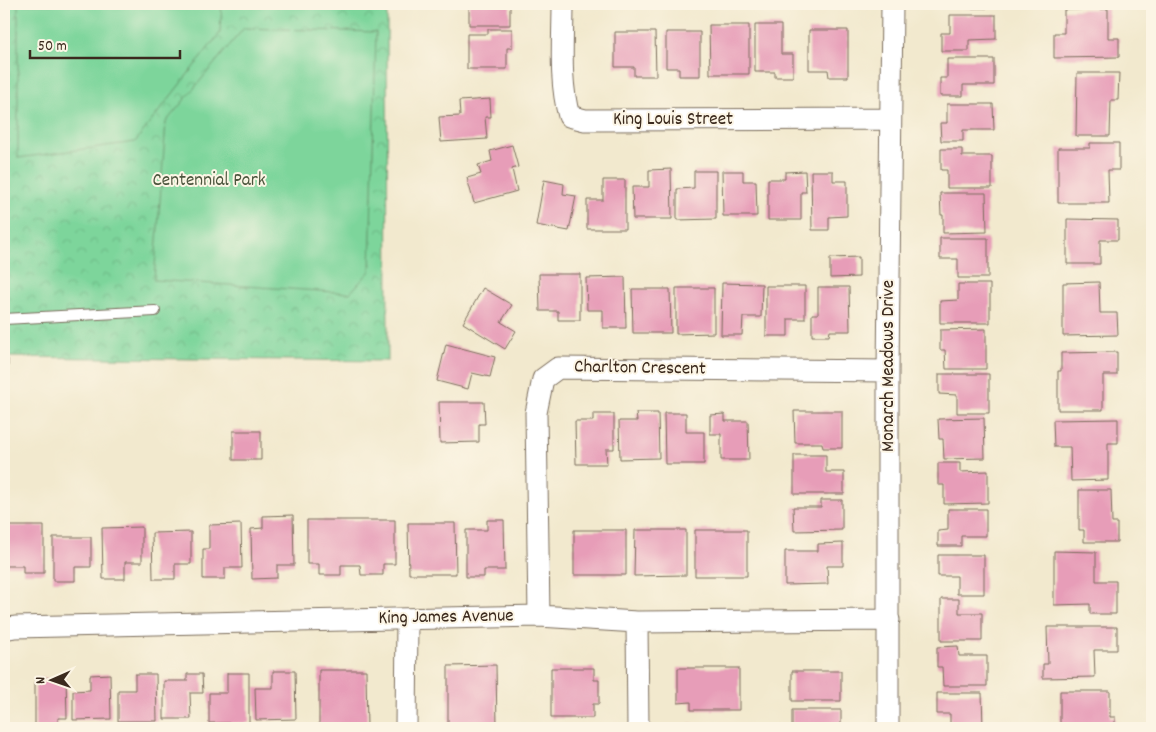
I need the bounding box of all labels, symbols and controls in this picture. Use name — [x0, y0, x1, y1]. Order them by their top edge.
scale bar — [30, 28, 180, 60]
text: 50 m — [38, 36, 67, 58]
street label: King Louis Street — [613, 107, 733, 134]
park label: Centennial Park — [152, 168, 266, 195]
street label: Monarch Meadows Drive — [876, 280, 903, 452]
street label: Charlton Crescent — [574, 354, 706, 384]
street label: King James Avenue — [378, 603, 514, 633]
north arrow — [28, 654, 78, 704]
text: N — [31, 676, 51, 684]

